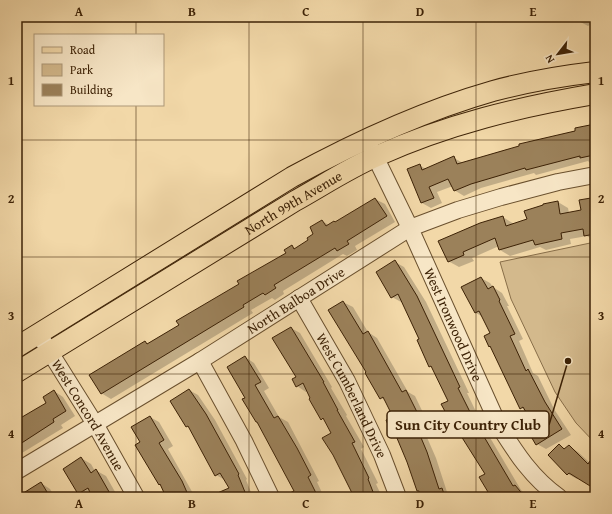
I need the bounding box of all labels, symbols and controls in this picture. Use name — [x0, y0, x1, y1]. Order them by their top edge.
text: A — [75, 2, 84, 21]
text: B — [188, 2, 196, 21]
text: C — [302, 2, 310, 21]
text: D — [416, 2, 424, 21]
text: E — [530, 2, 537, 21]
legend — [34, 34, 164, 106]
north arrow — [538, 34, 578, 74]
text: Road — [70, 41, 96, 58]
text: N — [540, 51, 558, 66]
text: Park — [70, 61, 94, 78]
text: 1 — [8, 71, 14, 90]
text: 1 — [598, 71, 604, 90]
text: Building — [70, 81, 113, 98]
street label: North 99th Avenue — [241, 166, 346, 240]
text: 2 — [8, 189, 15, 208]
text: 2 — [598, 189, 605, 208]
street label: North Balboa Drive — [243, 262, 349, 339]
street label: West Ironwood Drive — [419, 264, 488, 385]
text: 3 — [8, 306, 14, 325]
text: 3 — [598, 306, 604, 325]
street label: West Cumberland Drive — [311, 329, 392, 462]
street label: West Concord Avenue — [47, 355, 129, 475]
callout: Sun City Country Club — [387, 411, 549, 438]
text: Sun City Country Club — [395, 414, 541, 435]
text: 4 — [8, 424, 15, 443]
text: 4 — [598, 424, 605, 443]
text: A — [75, 494, 84, 513]
text: B — [188, 494, 196, 513]
text: C — [302, 494, 310, 513]
text: D — [416, 494, 424, 513]
text: E — [530, 494, 537, 513]

